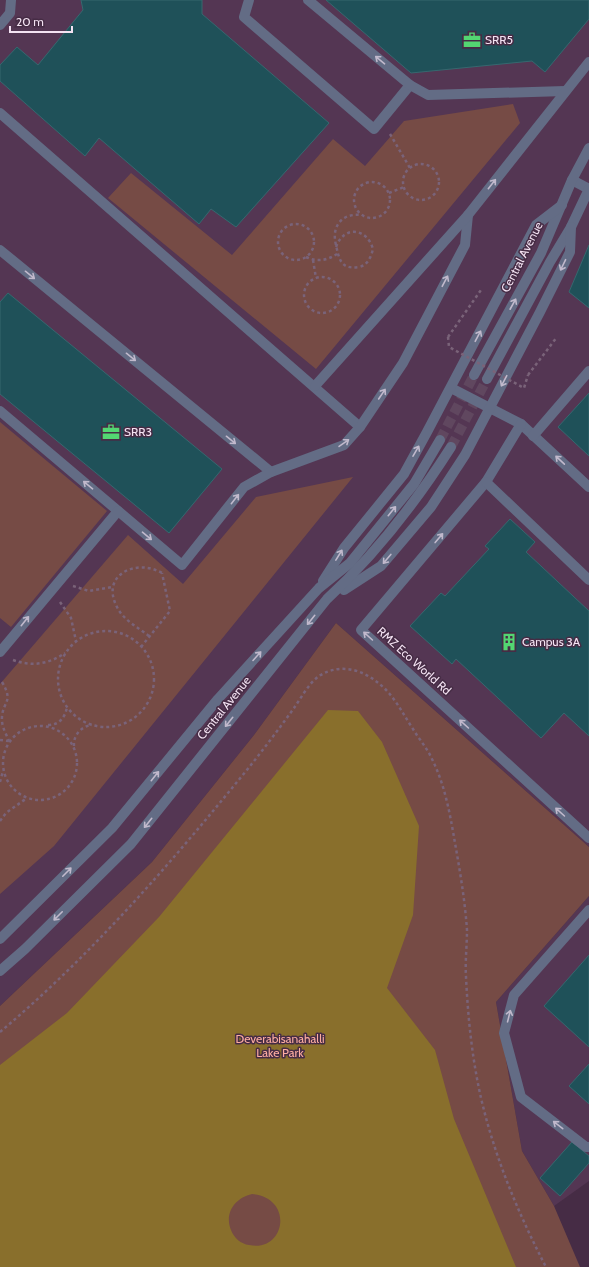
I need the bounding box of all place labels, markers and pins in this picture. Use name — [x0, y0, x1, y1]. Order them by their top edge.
office icon: SRR5 — [462, 30, 482, 50]
place label: SRR5 — [485, 32, 513, 47]
office icon: SRR3 — [101, 422, 121, 442]
place label: SRR3 — [124, 424, 152, 439]
building icon: Campus 3A — [499, 632, 519, 652]
place label: Campus 3A — [522, 634, 581, 649]

